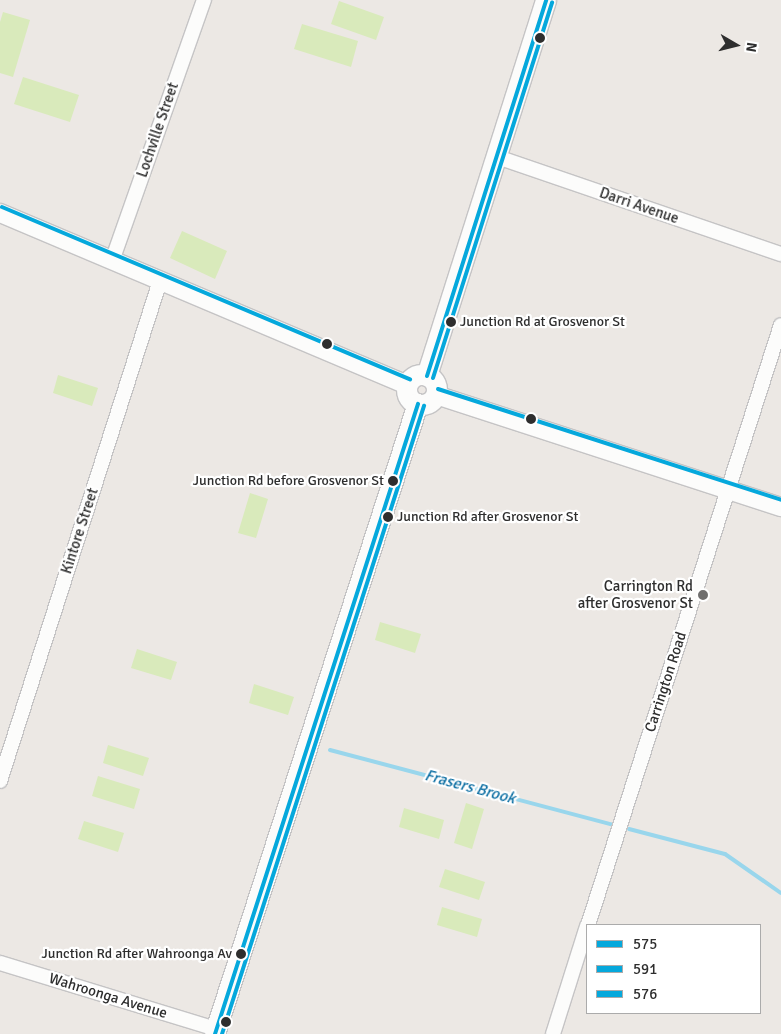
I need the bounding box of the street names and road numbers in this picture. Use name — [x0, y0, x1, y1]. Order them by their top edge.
street label: Lochville Street — [133, 80, 183, 180]
street label: Darri Avenue — [597, 184, 681, 228]
street label: Kintore Street — [58, 486, 102, 576]
street label: Carrington Road — [641, 630, 691, 734]
street label: Wahroonga Avenue — [47, 969, 169, 1023]

